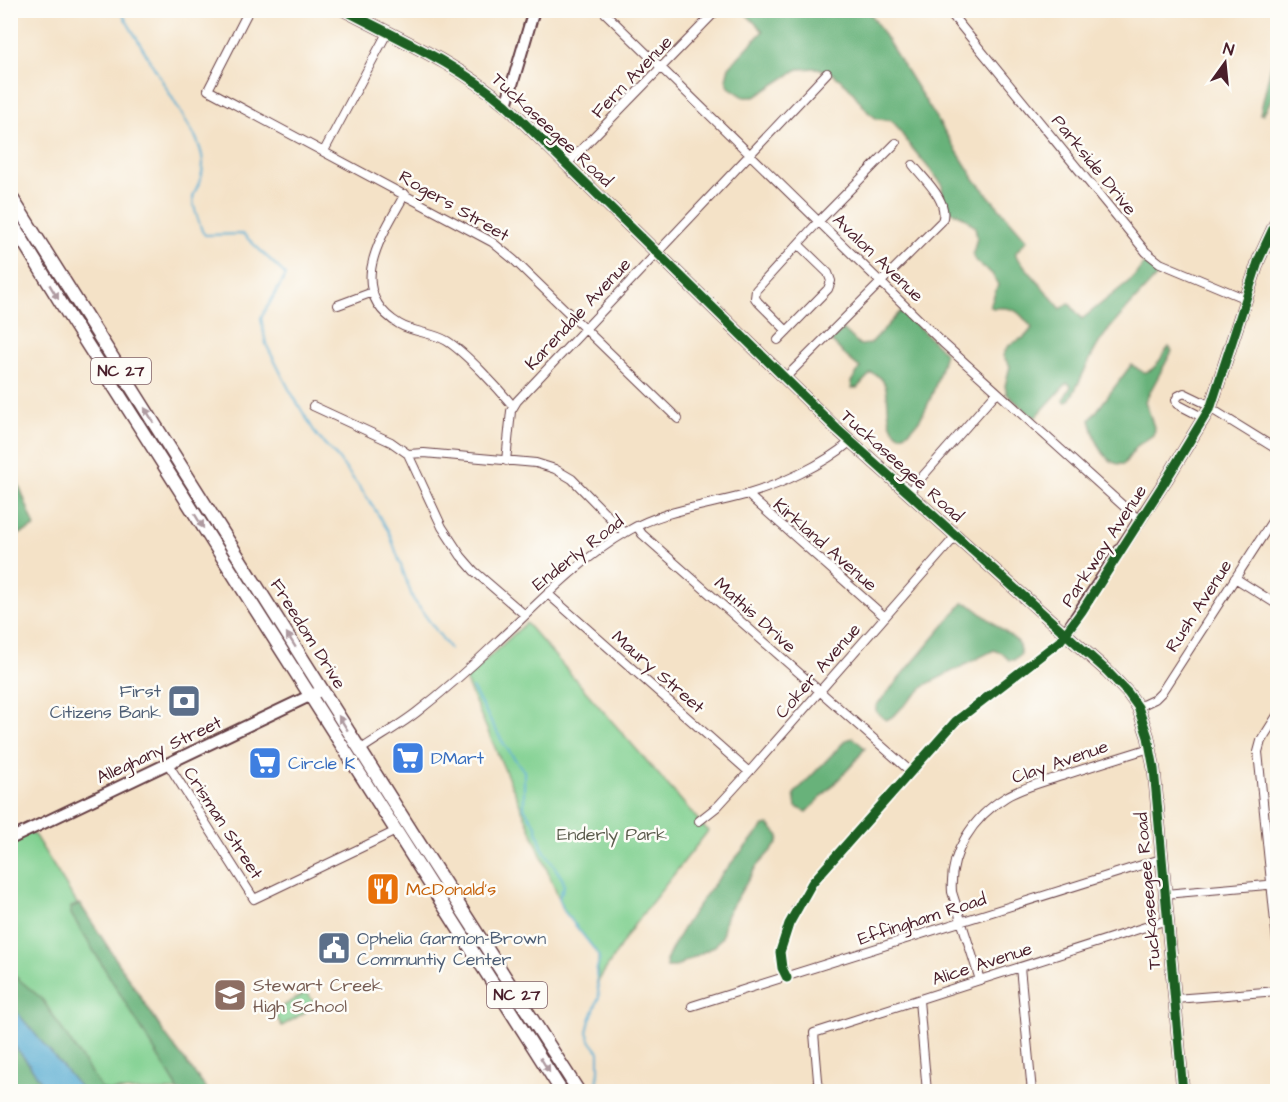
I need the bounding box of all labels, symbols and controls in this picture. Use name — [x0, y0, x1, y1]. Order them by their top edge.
street label: Fern Avenue — [586, 30, 678, 124]
north arrow — [1195, 33, 1255, 93]
text: N — [1221, 38, 1236, 61]
street label: Tuckaseegee Road — [485, 67, 618, 194]
street label: Parkside Drive — [1046, 109, 1143, 221]
street label: Rogers Street — [394, 164, 514, 249]
street label: Avalon Avenue — [827, 208, 929, 308]
street label: Karendale Avenue — [519, 252, 637, 376]
one-way arrow — [49, 284, 59, 301]
road number: NC 27 — [91, 358, 151, 384]
street label: Tuckaseegee Road — [834, 404, 969, 529]
one-way arrow — [144, 407, 155, 423]
street label: Parkway Avenue — [1055, 480, 1154, 612]
street label: Kirkland Avenue — [768, 493, 883, 597]
street label: Enderly Road — [527, 509, 630, 597]
one-way arrow — [194, 513, 205, 529]
street label: Rush Avenue — [1160, 555, 1238, 657]
street label: Mathis Drive — [709, 571, 802, 659]
street label: Freedom Drive — [264, 574, 352, 694]
street label: Coker Avenue — [769, 618, 867, 724]
street label: Maury Street — [605, 625, 710, 721]
one-way arrow — [285, 633, 297, 649]
place label: First Citizens Bank — [50, 679, 162, 725]
bank icon: First Citizens Bank — [166, 683, 202, 719]
street label: Alleghany Street — [92, 710, 227, 791]
one-way arrow — [337, 715, 348, 731]
street label: Clay Avenue — [1009, 734, 1112, 791]
supermarket icon: DMart — [390, 740, 426, 776]
supermarket icon: Circle K — [247, 745, 283, 781]
place label: DMart — [431, 746, 485, 771]
place label: Circle K — [288, 751, 356, 776]
street label: Crisman Street — [177, 762, 269, 885]
street label: Tuckaseegee Road — [1129, 811, 1168, 971]
park label: Enderly Park — [557, 822, 667, 848]
restaurant icon: McDonald's — [365, 871, 401, 907]
place label: McDonald's — [406, 877, 496, 902]
street label: Effingham Road — [855, 886, 990, 952]
place label: Ophelia Garmon-Brown Communtiy Center — [357, 926, 546, 973]
public building icon: Ophelia Garmon-Brown Communtiy Center — [316, 930, 352, 966]
street label: Alice Avenue — [929, 936, 1036, 992]
place label: Stewart Creek High School — [253, 973, 383, 1020]
school or university icon: Stewart Creek High School — [212, 977, 248, 1013]
road number: NC 27 — [487, 982, 547, 1008]
one-way arrow — [540, 1057, 551, 1073]

